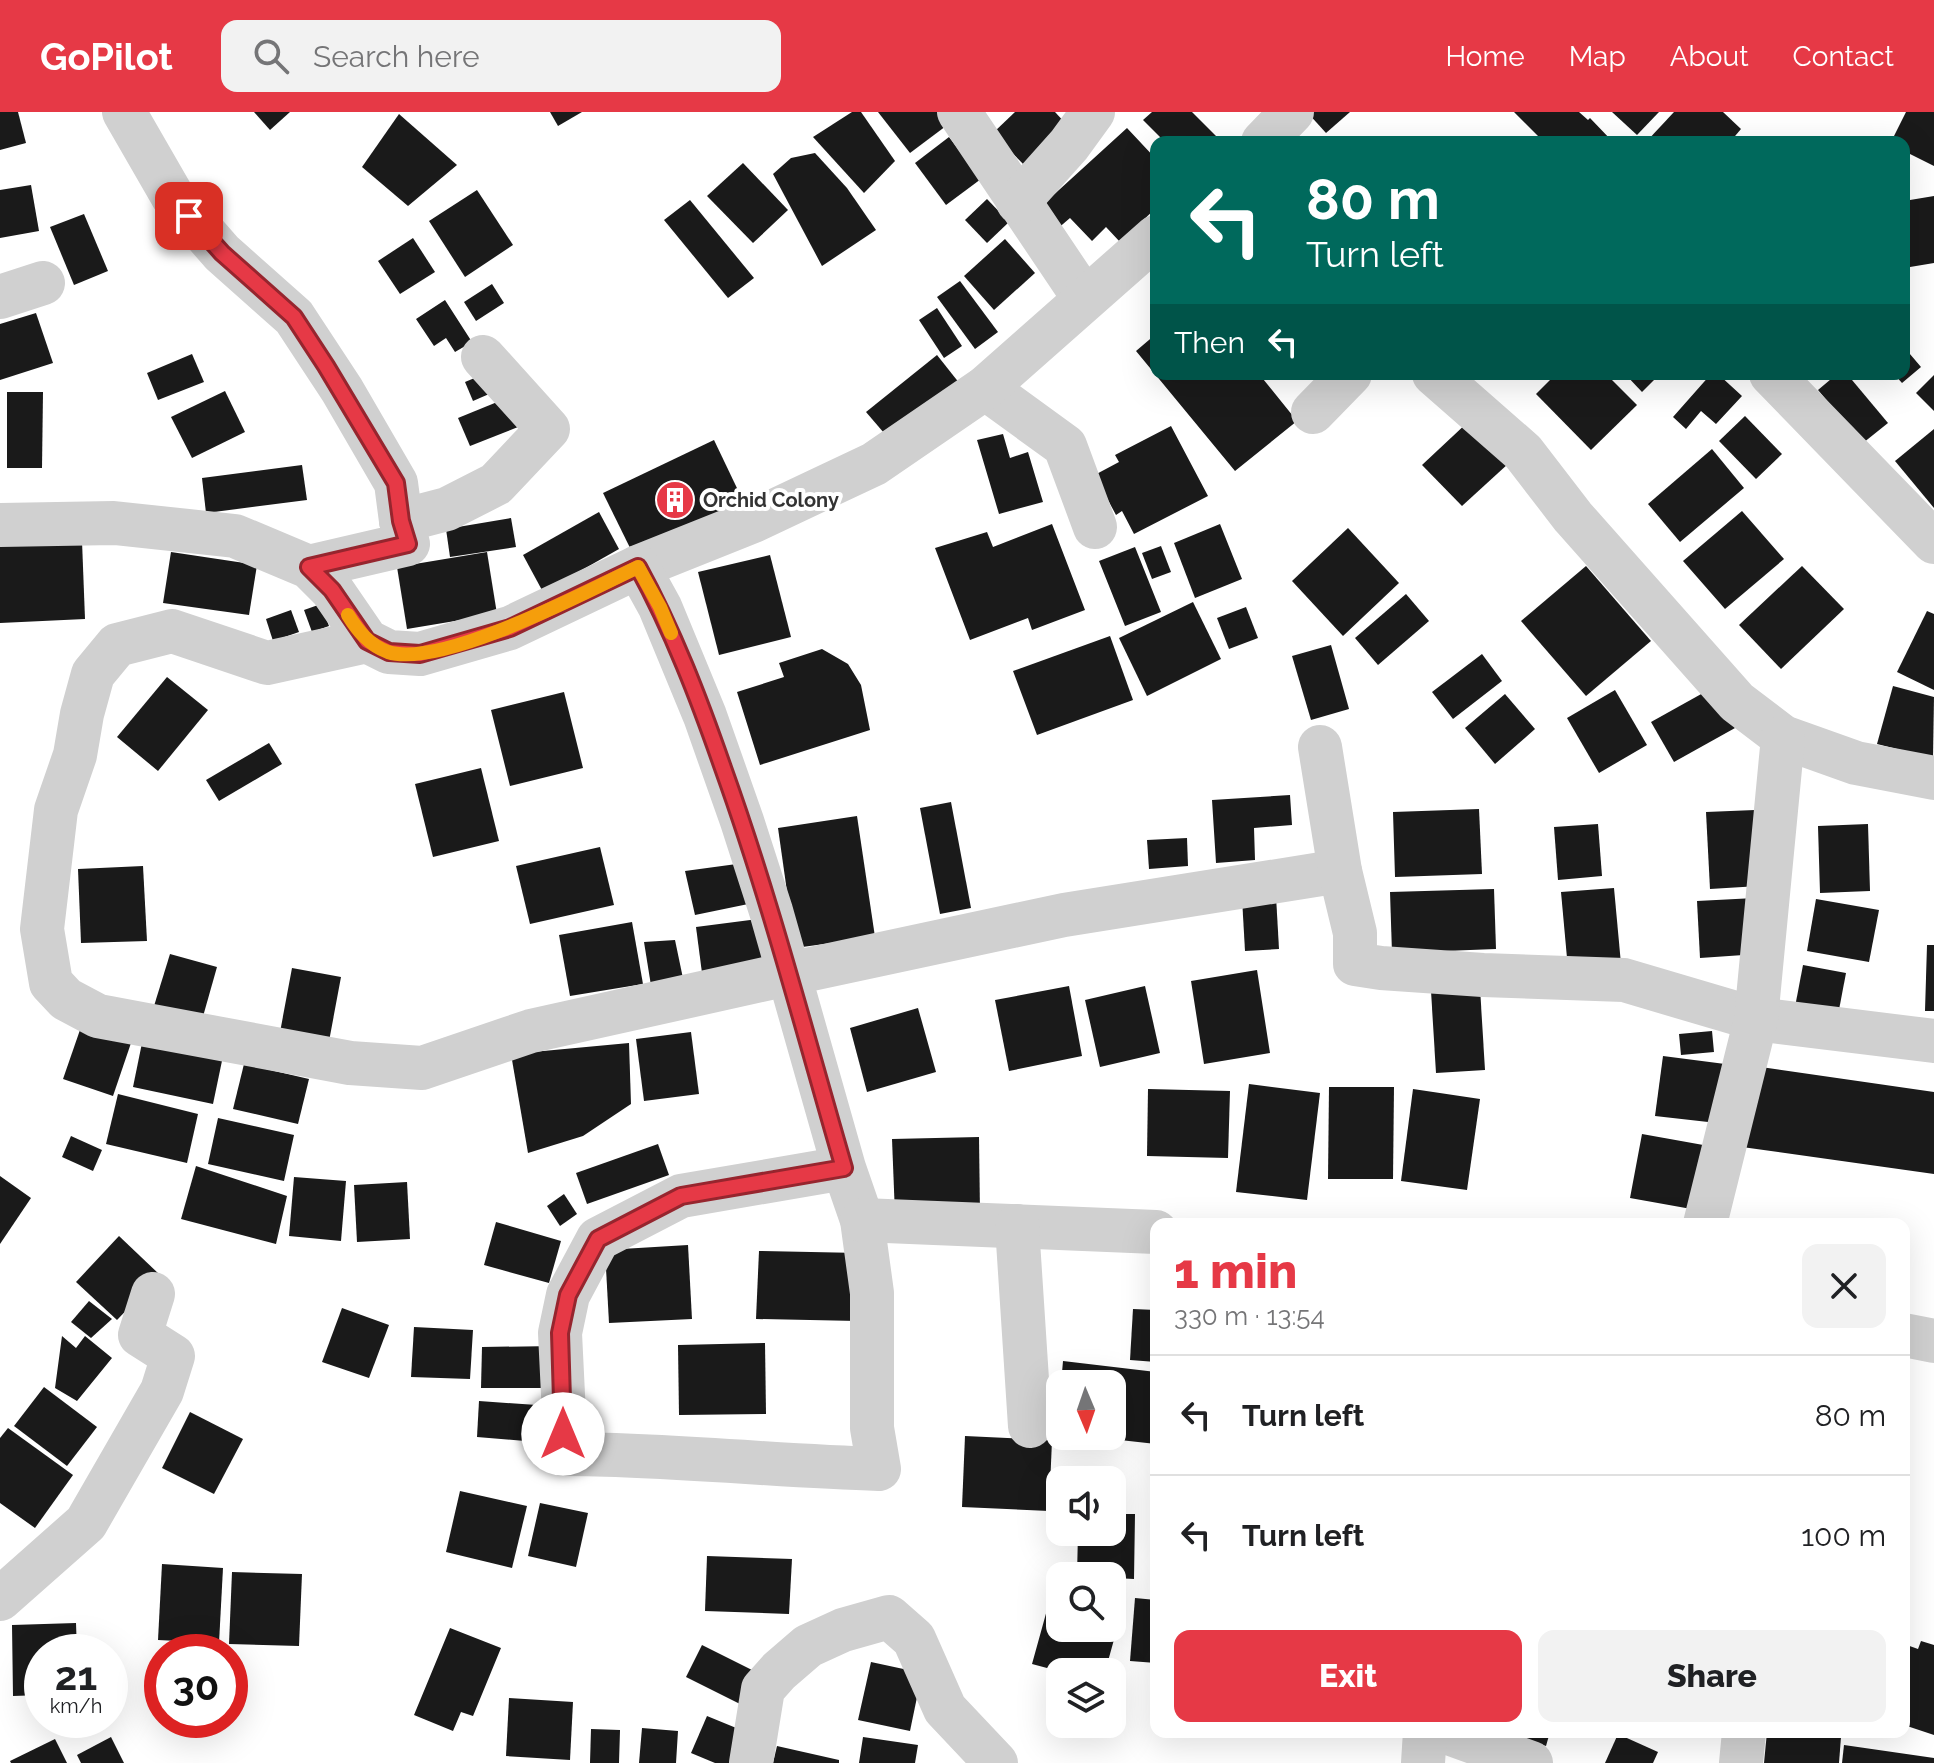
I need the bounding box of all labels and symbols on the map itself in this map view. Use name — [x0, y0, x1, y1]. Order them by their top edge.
pin — [155, 182, 223, 250]
building icon: Orchid Colony — [654, 479, 696, 521]
place label: Orchid Colony — [703, 488, 839, 512]
north arrow — [1046, 1370, 1126, 1450]
position arrow — [521, 1392, 605, 1476]
speed limit sign: 30 — [144, 1634, 248, 1738]

